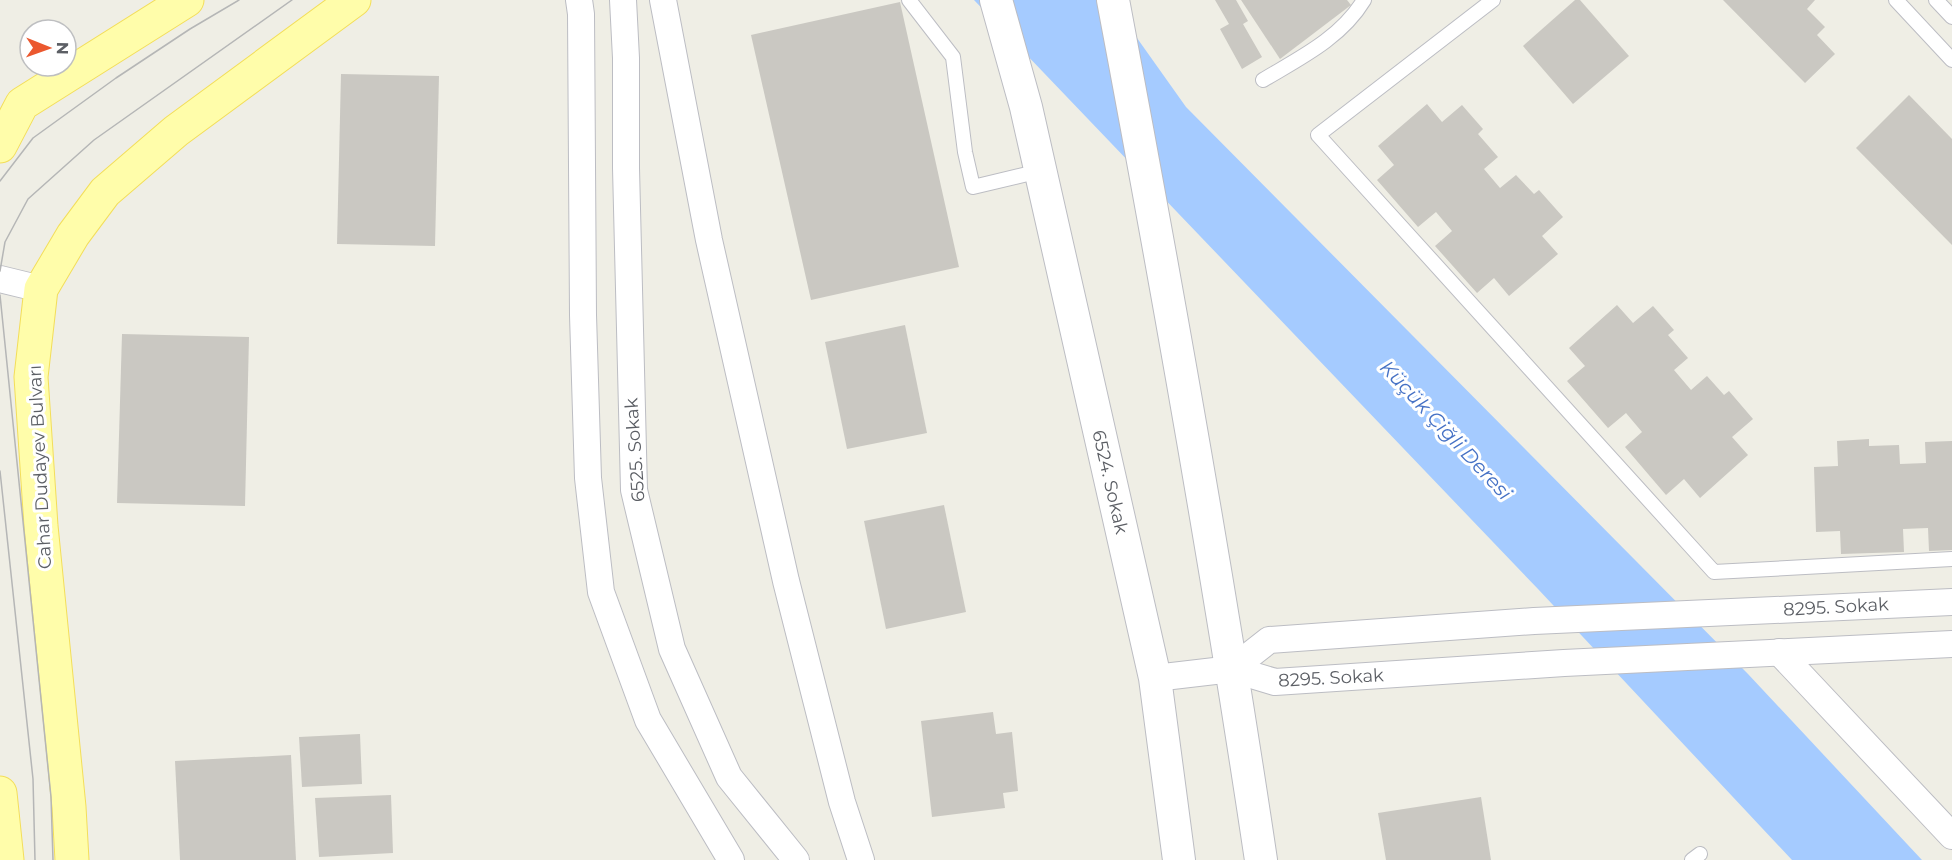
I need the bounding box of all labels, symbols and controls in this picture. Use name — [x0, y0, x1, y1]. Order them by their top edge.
north arrow — [18, 18, 78, 78]
text: N — [53, 42, 72, 55]
water label: Küçük Çiğli Deresi — [1375, 355, 1517, 505]
street label: Cahar Dudayev Bulvarı — [24, 364, 56, 570]
street label: 6525. Sokak — [620, 397, 650, 503]
street label: 6524. Sokak — [1087, 428, 1133, 536]
street label: 8295. Sokak — [1783, 593, 1890, 621]
street label: 8295. Sokak — [1278, 664, 1385, 692]

